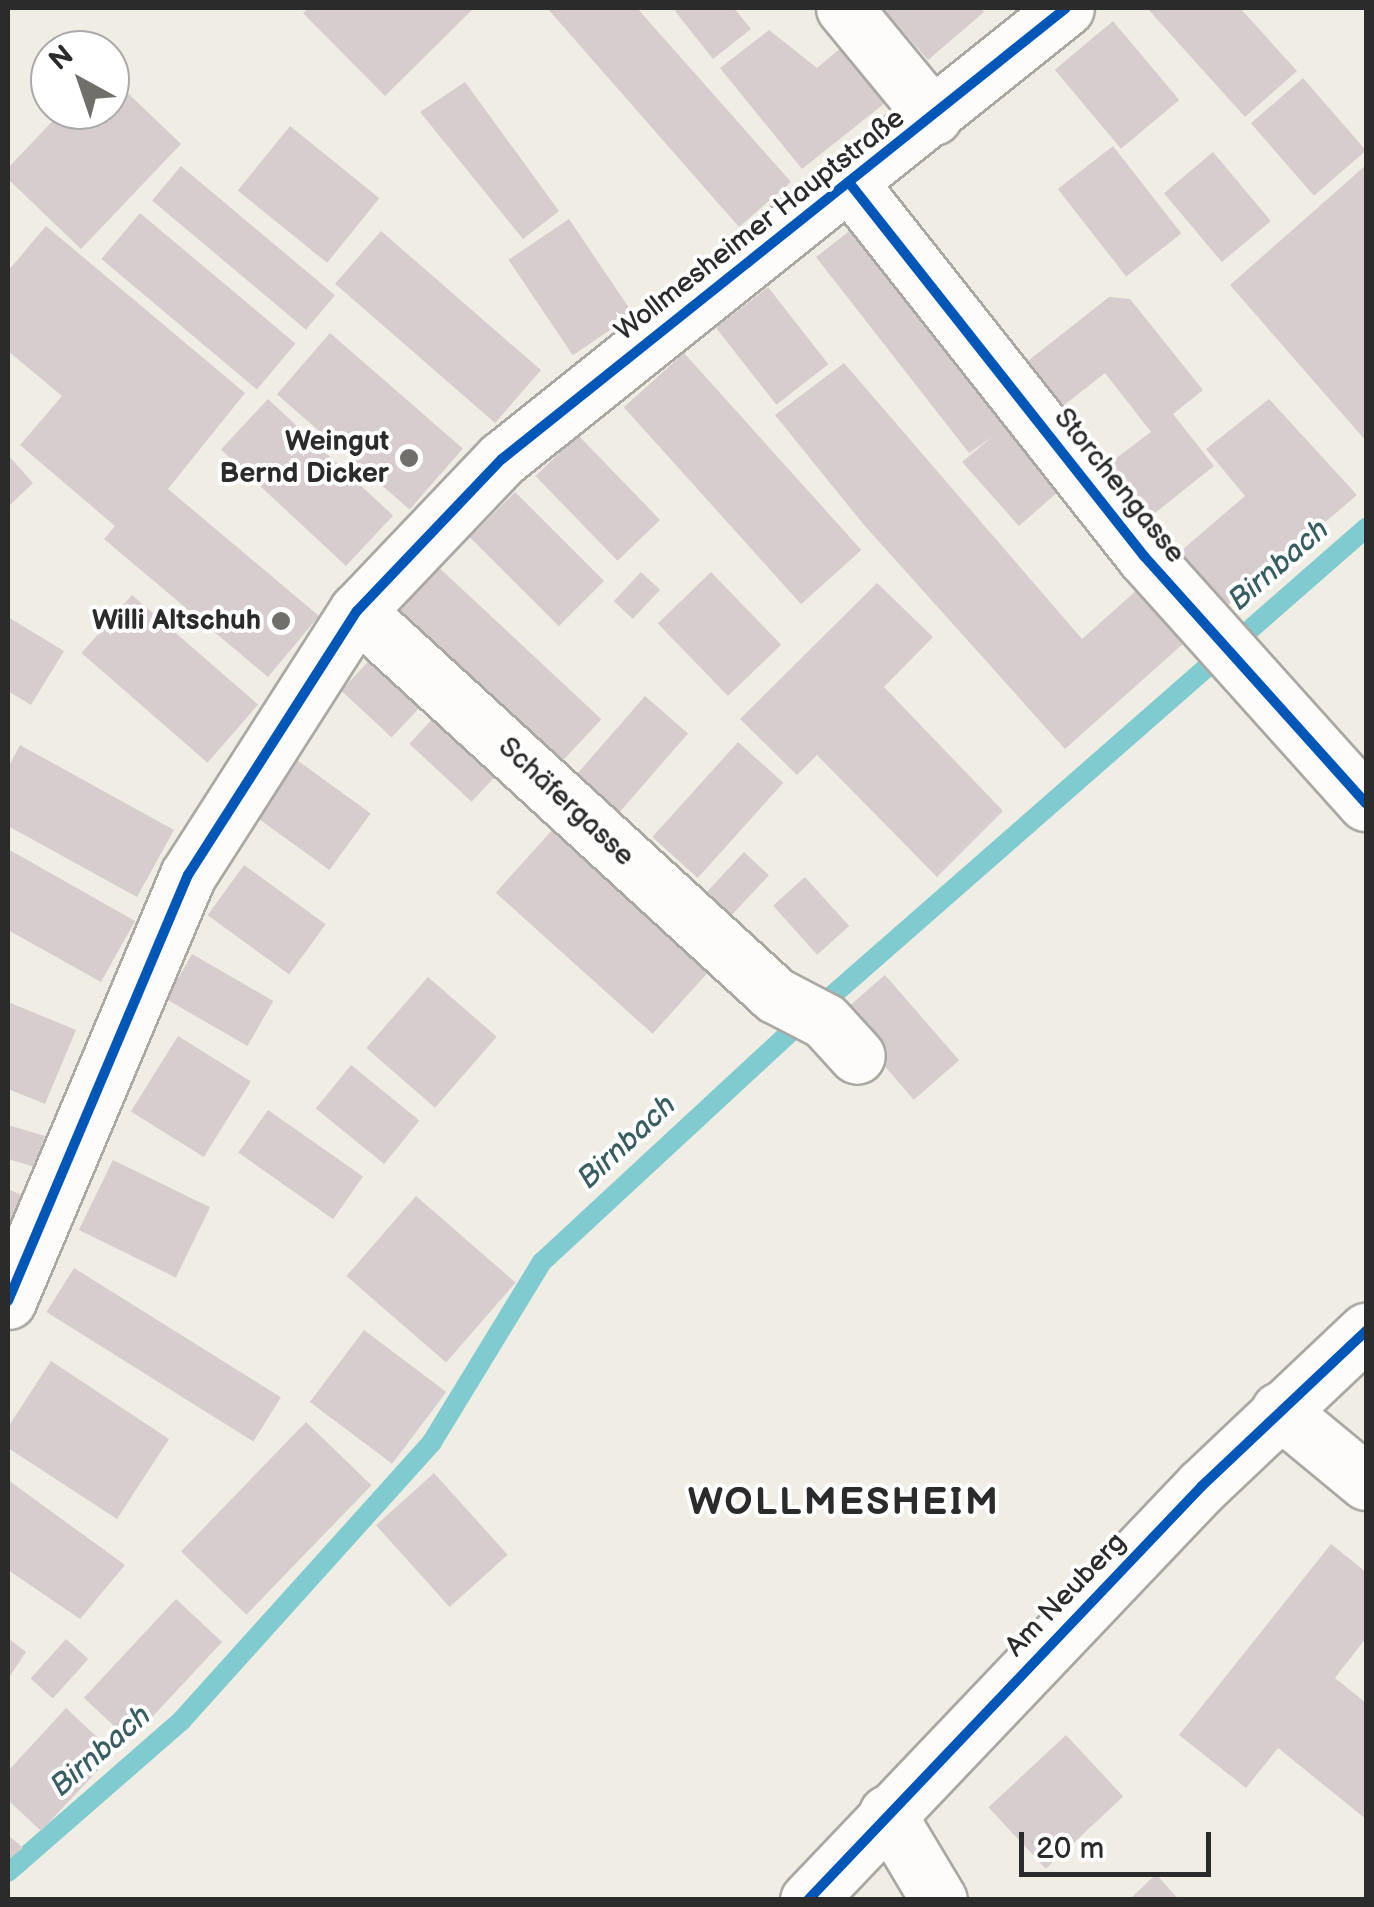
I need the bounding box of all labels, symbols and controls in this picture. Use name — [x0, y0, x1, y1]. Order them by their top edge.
north arrow — [30, 30, 130, 130]
text: N — [43, 39, 80, 78]
street label: Wollmesheimer Hauptstraße — [609, 101, 911, 349]
street label: Storchengasse — [1046, 402, 1192, 570]
place label: Weingut Bernd Dicker — [219, 425, 389, 491]
marker: Weingut Bernd Dicker — [398, 447, 420, 469]
water label: Birnbach — [1222, 512, 1336, 618]
place label: Willi Altschuh — [92, 604, 261, 638]
marker: Willi Altschuh — [270, 610, 292, 632]
street label: Schäfergasse — [491, 731, 641, 873]
water label: Birnbach — [571, 1088, 683, 1196]
district label: WOLLMESHEIM — [688, 1480, 1000, 1526]
street label: Am Neuberg — [999, 1526, 1133, 1664]
water label: Birnbach — [44, 1698, 158, 1804]
scale bar — [1024, 1812, 1216, 1874]
text: 20 m — [1036, 1831, 1104, 1867]

